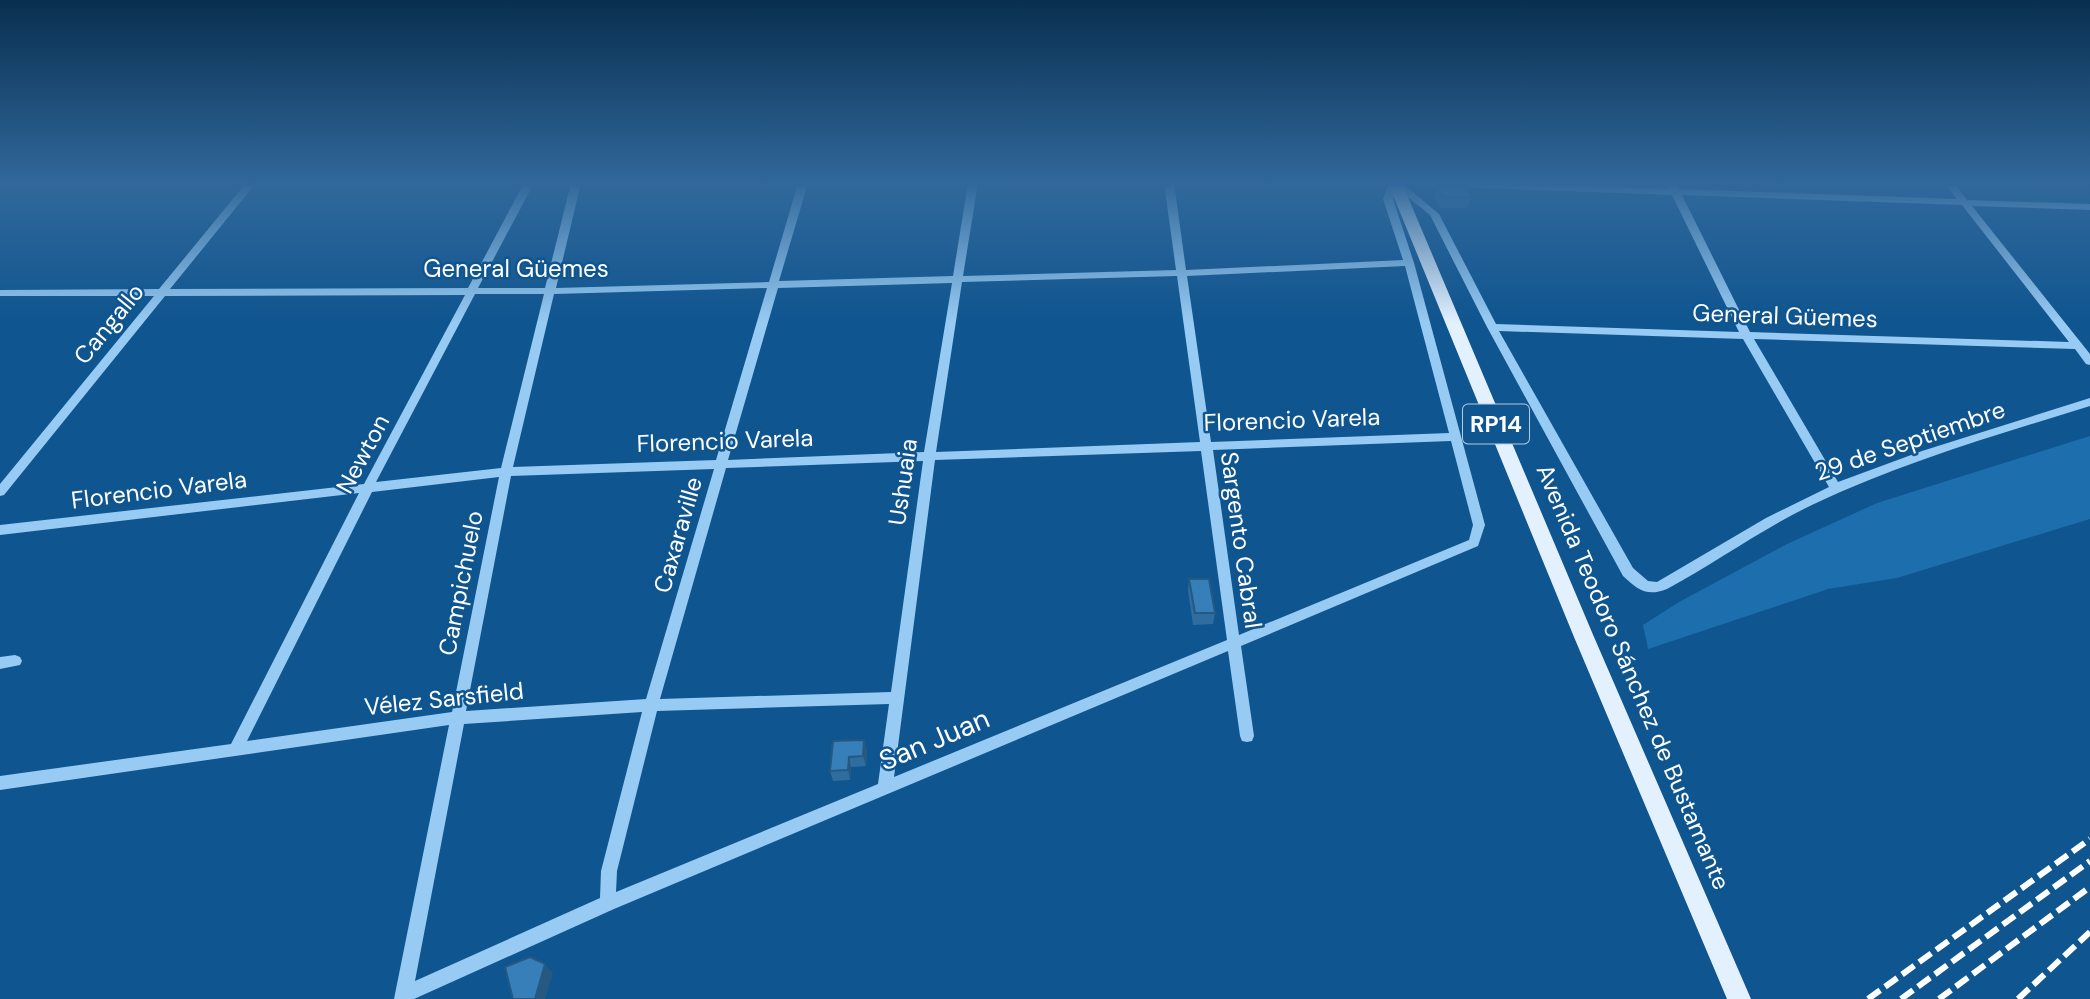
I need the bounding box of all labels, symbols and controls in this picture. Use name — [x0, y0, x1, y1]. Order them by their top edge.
street label: General Güemes — [423, 253, 609, 284]
street label: Cangallo — [67, 277, 151, 371]
street label: General Güemes — [1692, 297, 1878, 334]
street label: 29 de Septiembre — [1810, 393, 2009, 488]
street label: Florencio Varela — [1203, 401, 1381, 438]
road number: RP14 — [1463, 404, 1529, 444]
street label: Newton — [329, 409, 396, 499]
street label: Florencio Varela — [636, 422, 814, 459]
street label: Ushuaia — [881, 437, 924, 527]
street label: Sargento Cabral — [1214, 450, 1269, 630]
street label: Avenida Teodoro Sánchez de Bustamante — [1529, 459, 1737, 894]
street label: Florencio Varela — [69, 463, 248, 516]
street label: Caxaraville — [646, 473, 709, 597]
street label: Campichuelo — [431, 508, 490, 658]
street label: Vélez Sarsfield — [363, 675, 525, 722]
street label: San Juan — [873, 700, 995, 779]

